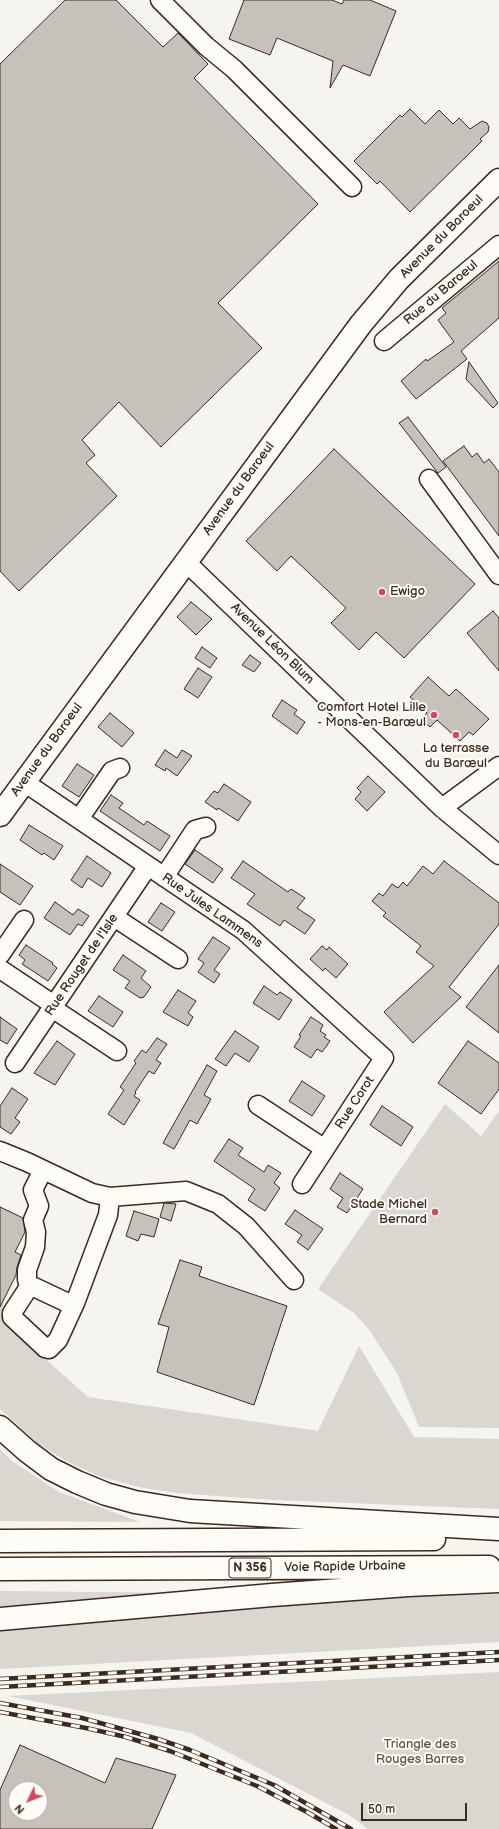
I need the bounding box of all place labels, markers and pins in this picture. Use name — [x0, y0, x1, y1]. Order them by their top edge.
place label: Ewigo — [390, 584, 425, 600]
marker: Ewigo — [377, 587, 387, 597]
place label: Comfort Hotel Lille - Mons-en-Barœul — [317, 700, 426, 731]
marker: Comfort Hotel Lille - Mons-en-Barœul — [429, 710, 439, 720]
marker: La terrasse du Barœul — [451, 730, 461, 740]
place label: La terrasse du Barœul — [423, 741, 489, 772]
place label: Stade Michel Bernard — [351, 1197, 427, 1228]
marker: Stade Michel Bernard — [430, 1207, 440, 1217]

